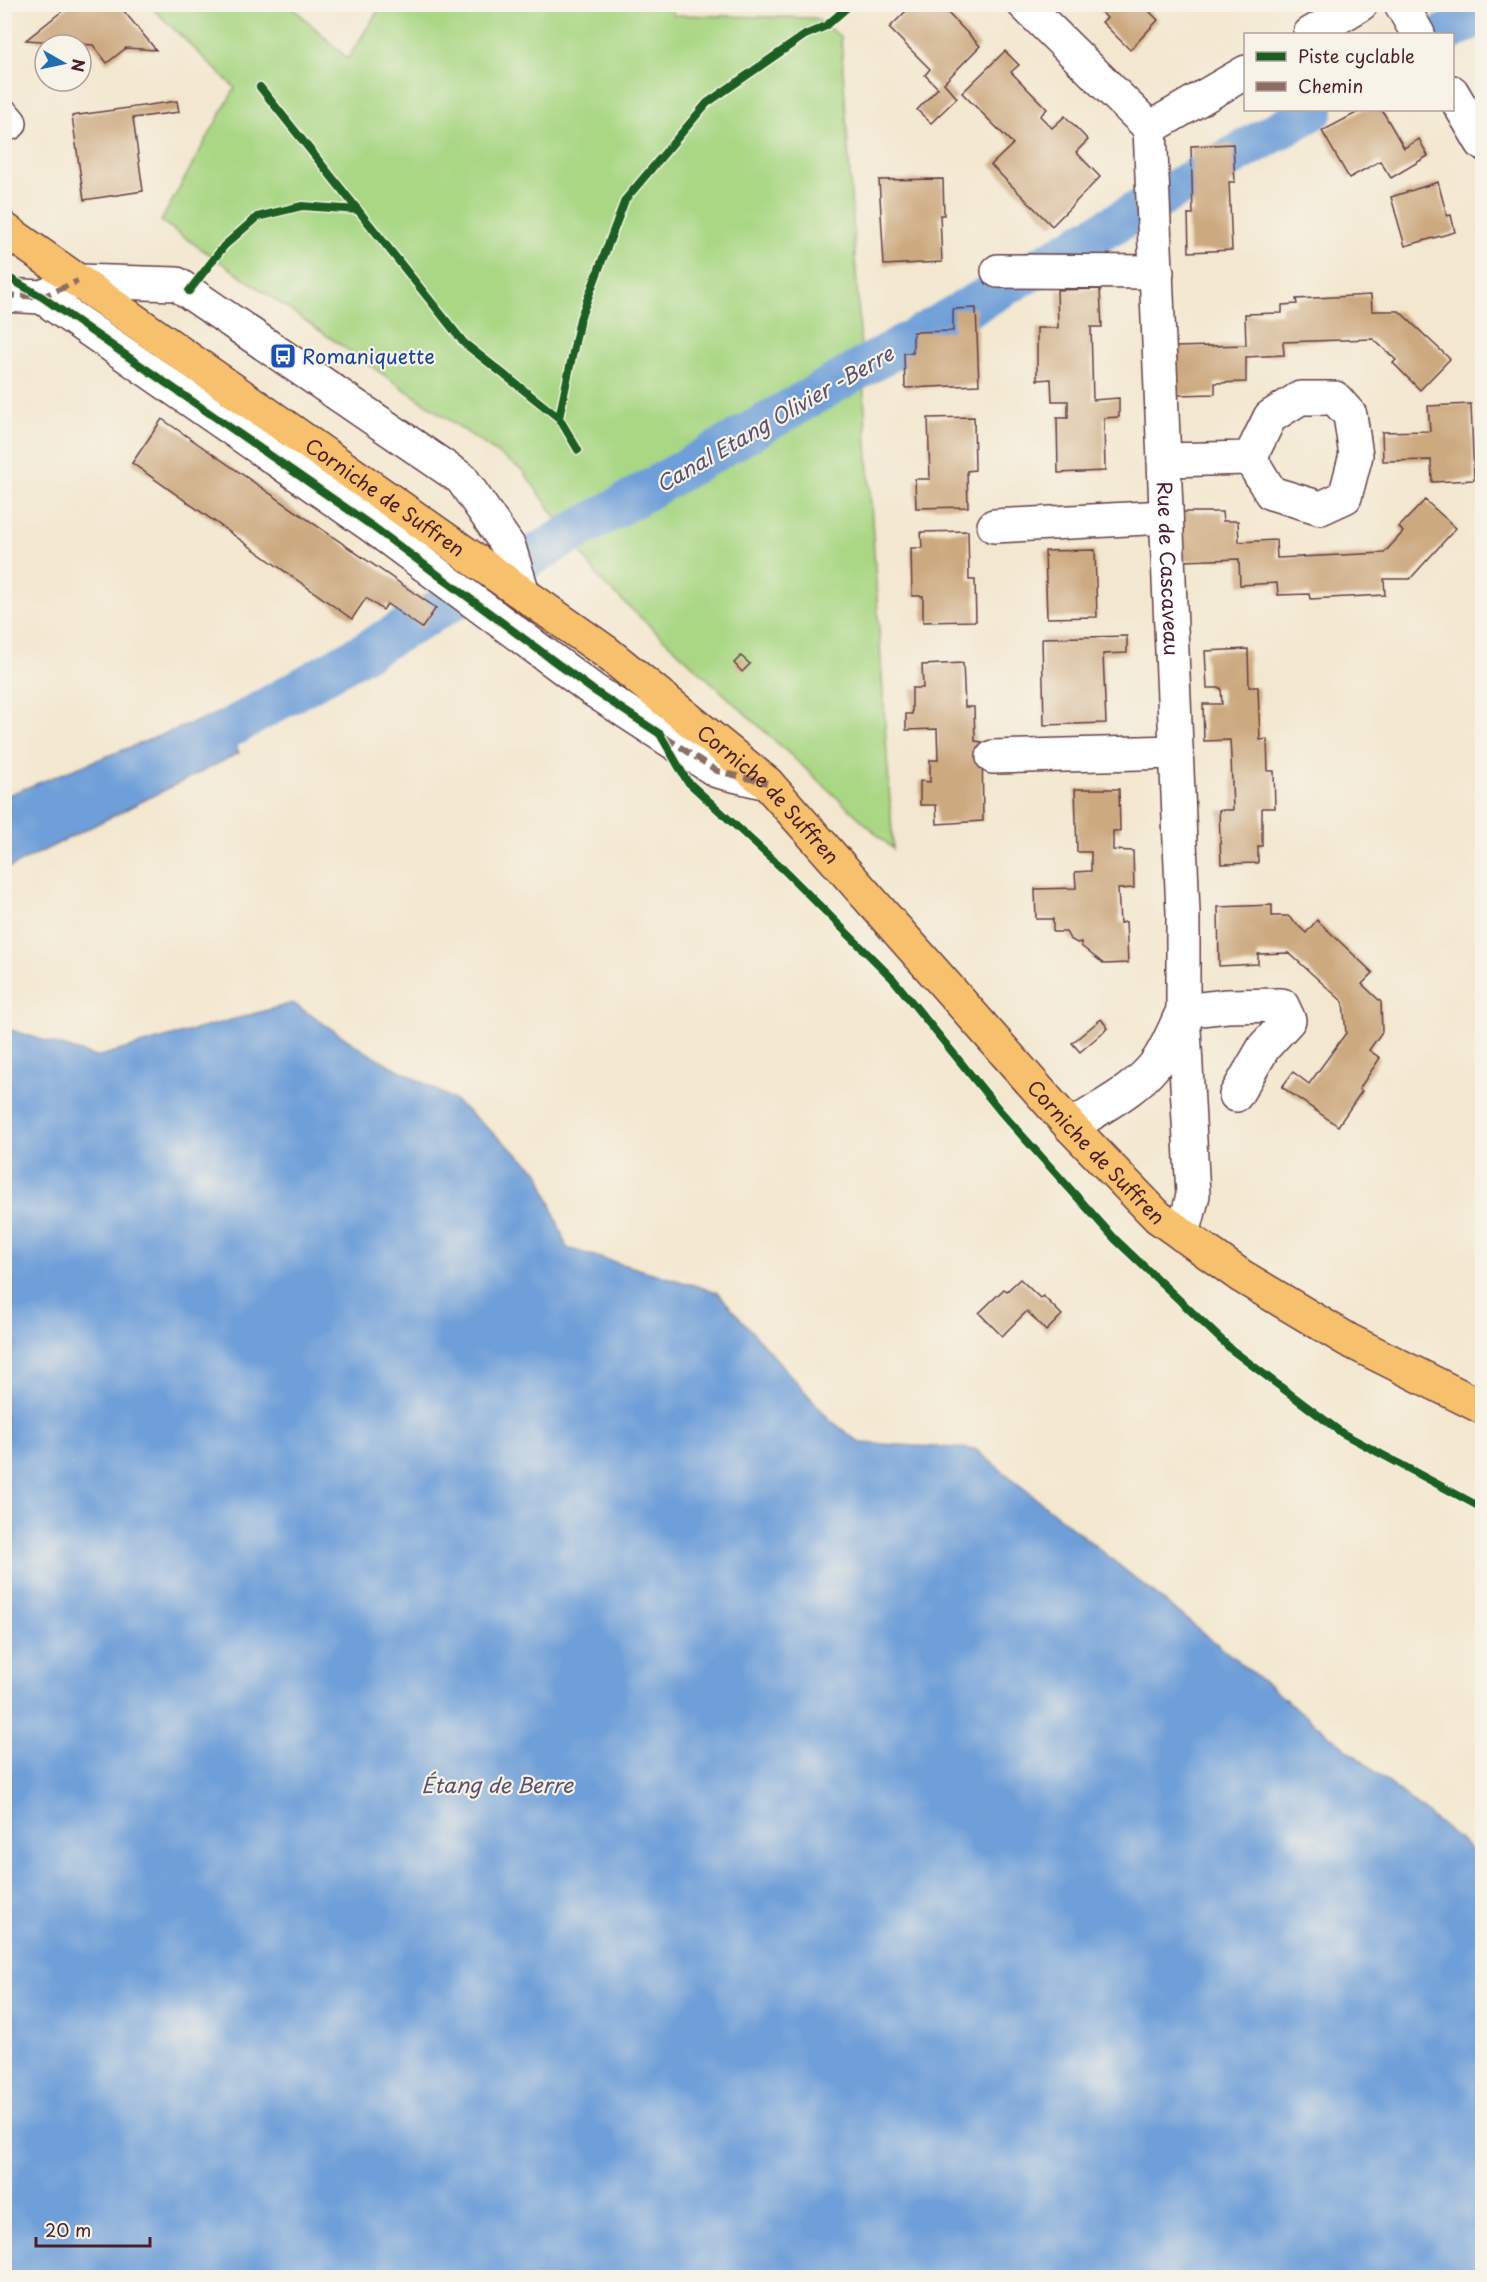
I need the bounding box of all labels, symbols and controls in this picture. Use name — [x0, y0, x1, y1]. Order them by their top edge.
north arrow — [33, 33, 93, 93]
legend — [1244, 33, 1454, 111]
text: Piste cyclable — [1298, 42, 1415, 69]
text: N — [66, 57, 92, 74]
text: Chemin — [1298, 72, 1363, 99]
water label: Canal Etang Olivier -Berre — [649, 336, 900, 499]
bus stop icon: Romaniquette — [268, 341, 298, 371]
place label: Romaniquette — [302, 341, 435, 371]
street label: Corniche de Suffren — [299, 430, 471, 564]
street label: Rue de Cascaveau — [1150, 481, 1187, 656]
street label: Corniche de Suffren — [691, 717, 847, 870]
street label: Corniche de Suffren — [1021, 1073, 1172, 1231]
water label: Étang de Berre — [421, 1768, 575, 1800]
scale bar — [36, 2210, 150, 2248]
text: 20 m — [45, 2216, 91, 2243]

